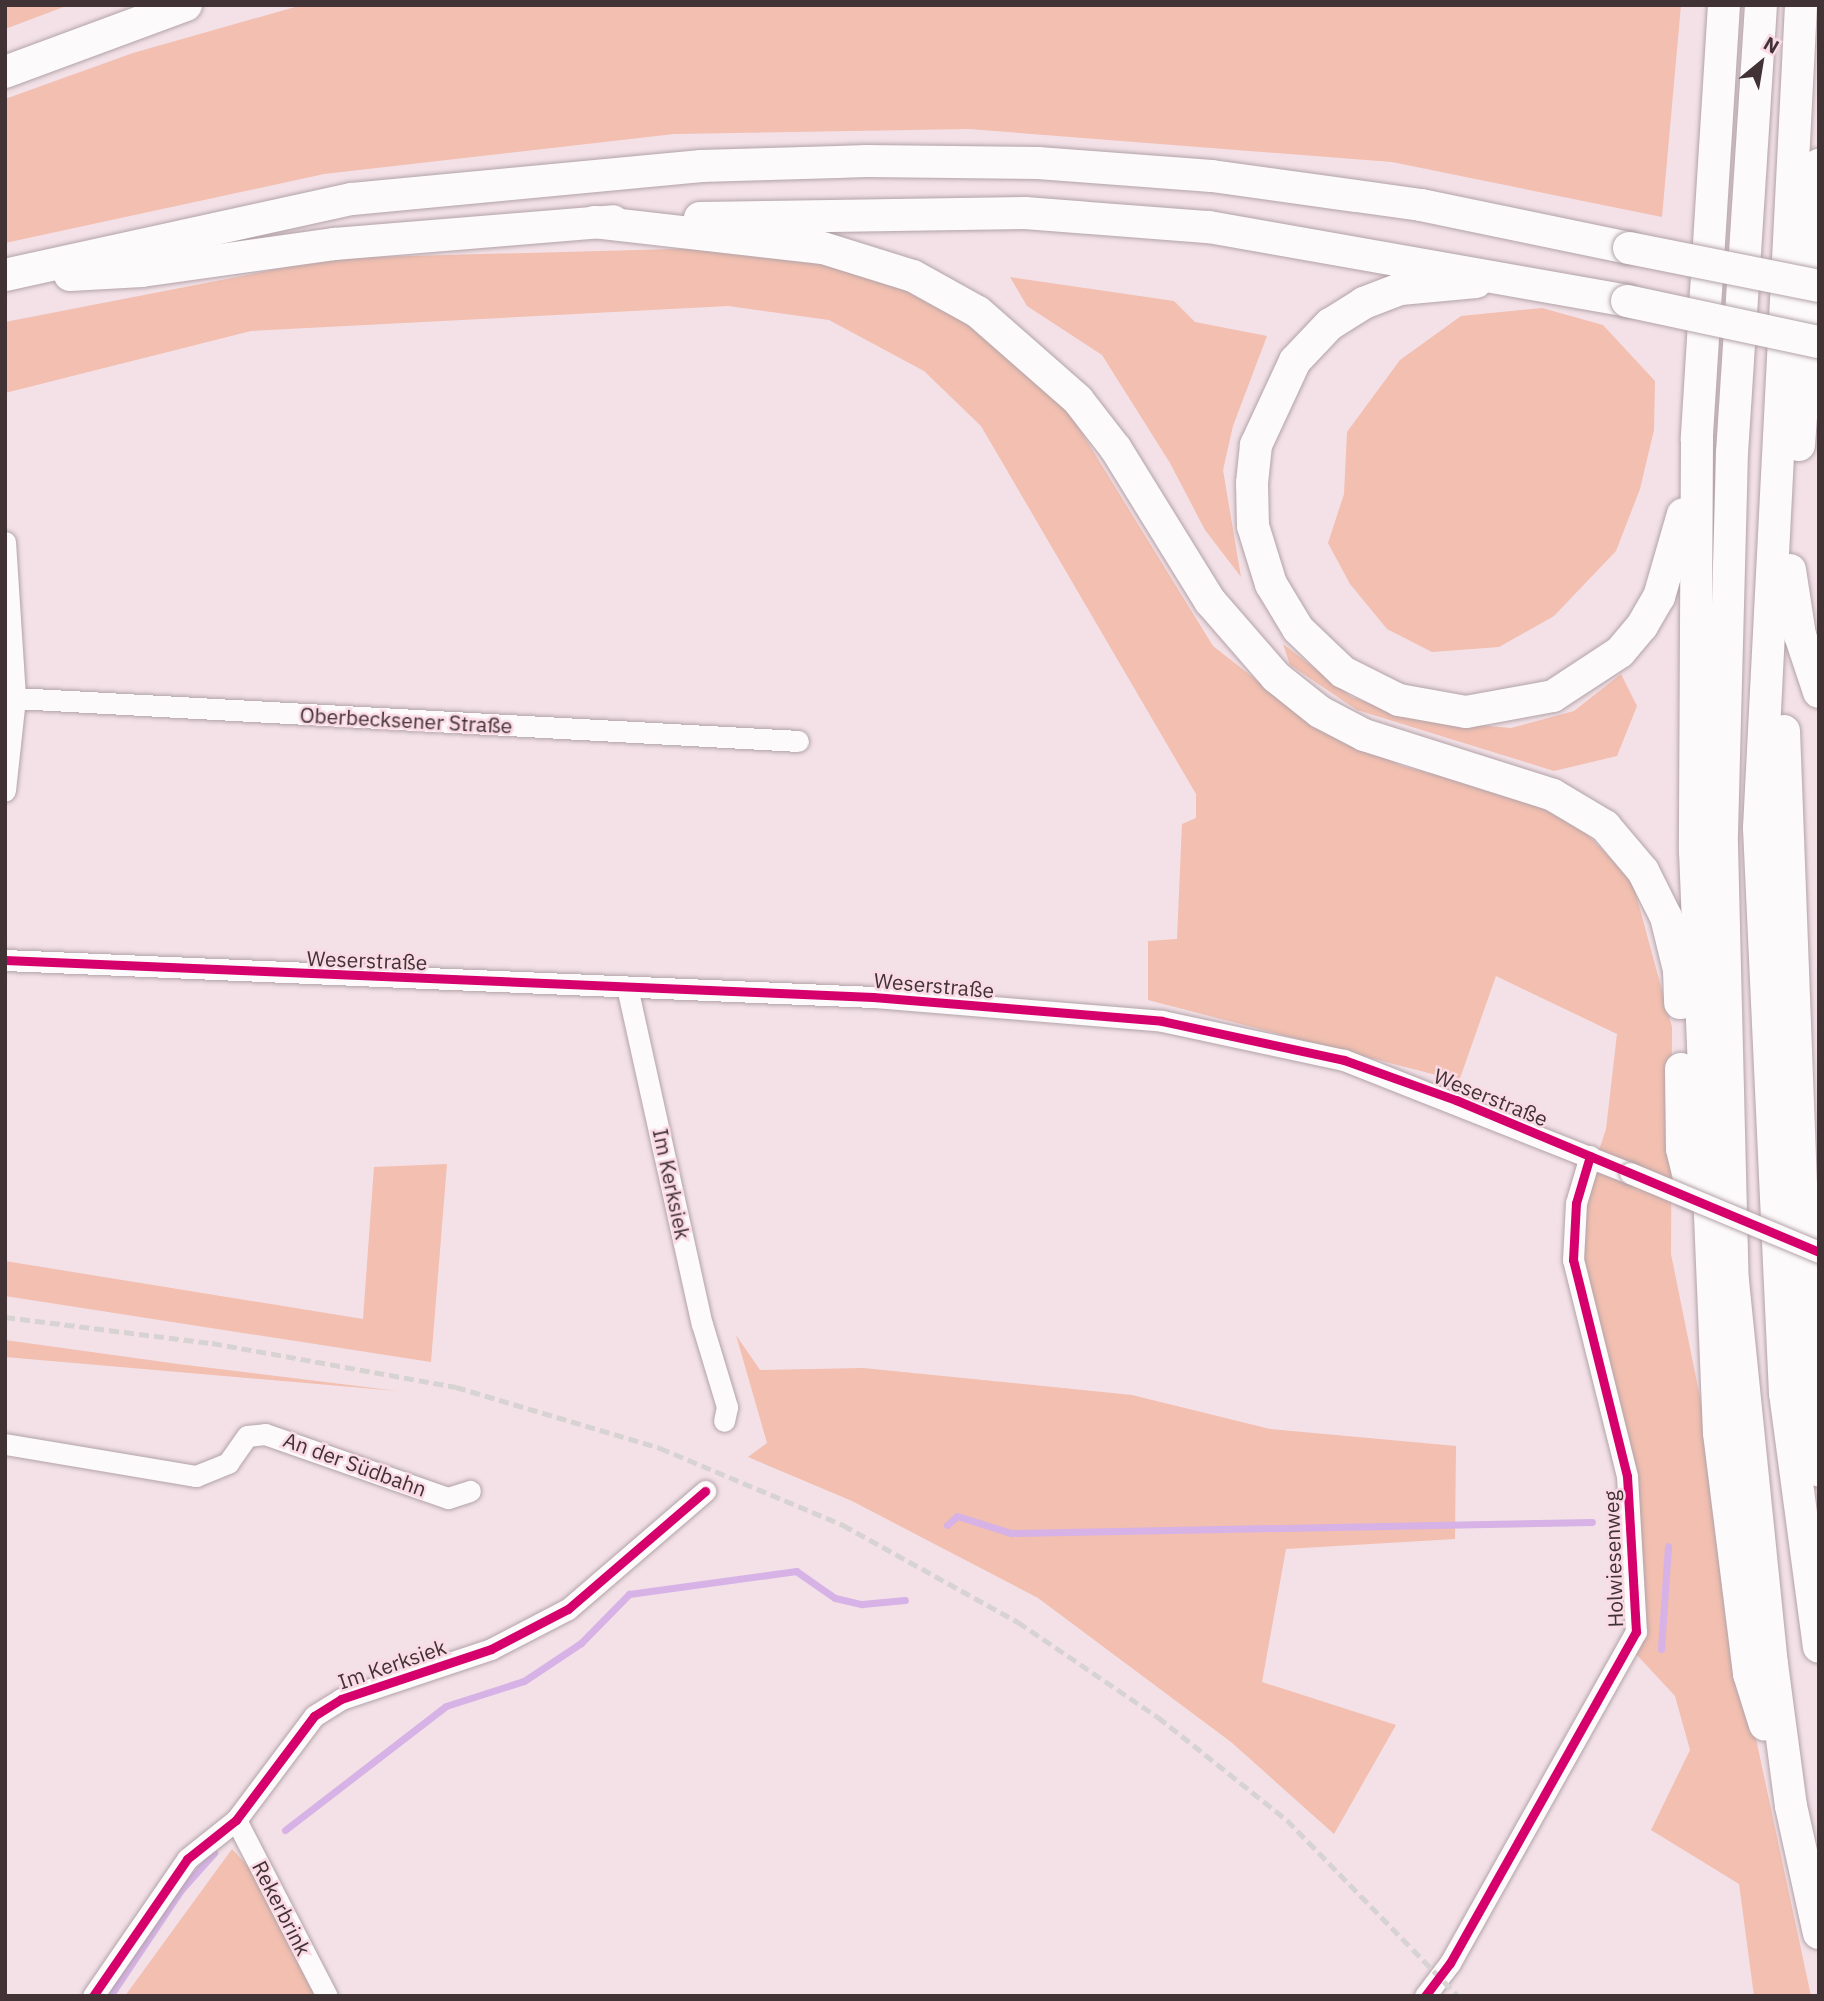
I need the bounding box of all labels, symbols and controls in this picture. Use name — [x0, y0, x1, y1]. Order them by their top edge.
north arrow — [1726, 28, 1796, 98]
text: N — [1760, 31, 1783, 59]
street label: Oberbecksener Straße — [299, 702, 513, 738]
street label: Weserstraße — [306, 945, 428, 975]
street label: Weserstraße — [873, 967, 995, 1003]
street label: Weserstraße — [1430, 1063, 1552, 1131]
street label: Im Kerksiek — [648, 1126, 696, 1242]
street label: An der Südbahn — [280, 1426, 430, 1502]
street label: Holwiesenweg — [1598, 1490, 1628, 1628]
street label: Im Kerksiek — [335, 1634, 449, 1694]
street label: Rekerbrink — [247, 1857, 317, 1959]

